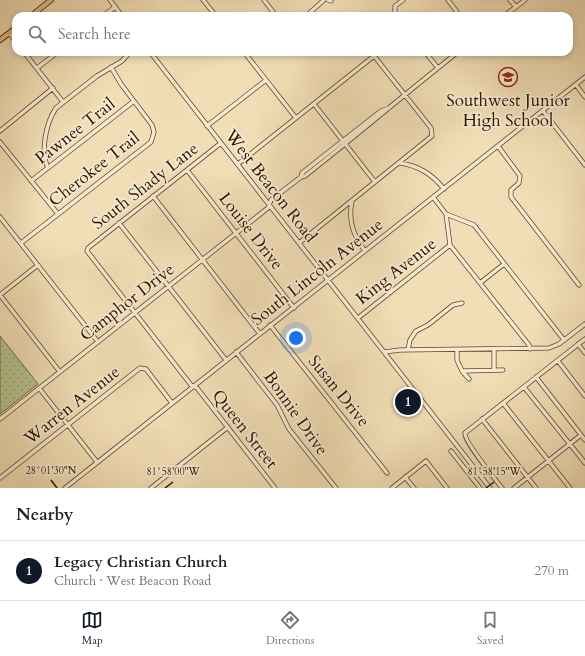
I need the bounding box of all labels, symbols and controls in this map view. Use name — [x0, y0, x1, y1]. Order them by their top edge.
search box — [12, 12, 573, 56]
icon: search — [26, 23, 48, 45]
text: Search here — [58, 24, 131, 44]
school or university icon: Southwest Junior High School — [497, 66, 519, 88]
place label: Southwest Junior High School — [446, 89, 571, 132]
street label: Pawnee Trail — [30, 92, 120, 170]
street label: West Beacon Road — [219, 124, 322, 247]
street label: Cherokee Trail — [44, 126, 145, 212]
street label: South Shady Lane — [87, 137, 203, 235]
street label: Louise Drive — [213, 187, 289, 275]
street label: South Lincoln Avenue — [246, 213, 388, 331]
street label: King Avenue — [351, 232, 441, 310]
street label: Camphor Drive — [75, 258, 179, 346]
your location — [286, 328, 306, 348]
street label: Susan Drive — [303, 350, 375, 432]
street label: Warren Avenue — [19, 360, 125, 450]
street label: Bonnie Drive — [258, 366, 334, 460]
street label: Queen Street — [207, 385, 284, 474]
pin: 1 — [395, 387, 421, 417]
text: 28°01'30"N — [26, 464, 77, 478]
text: 81°58'00"W — [146, 465, 201, 479]
text: 81°58'15"W — [467, 465, 522, 479]
text: Nearby — [16, 503, 73, 526]
text: Legacy Christian Church — [54, 552, 227, 572]
text: 1 — [26, 562, 32, 580]
text: 270 m — [535, 562, 569, 580]
text: Church · West Beacon Road — [54, 572, 211, 590]
tab: Map — [81, 609, 103, 648]
tab: Directions — [266, 609, 314, 648]
tab: Saved — [477, 609, 504, 648]

